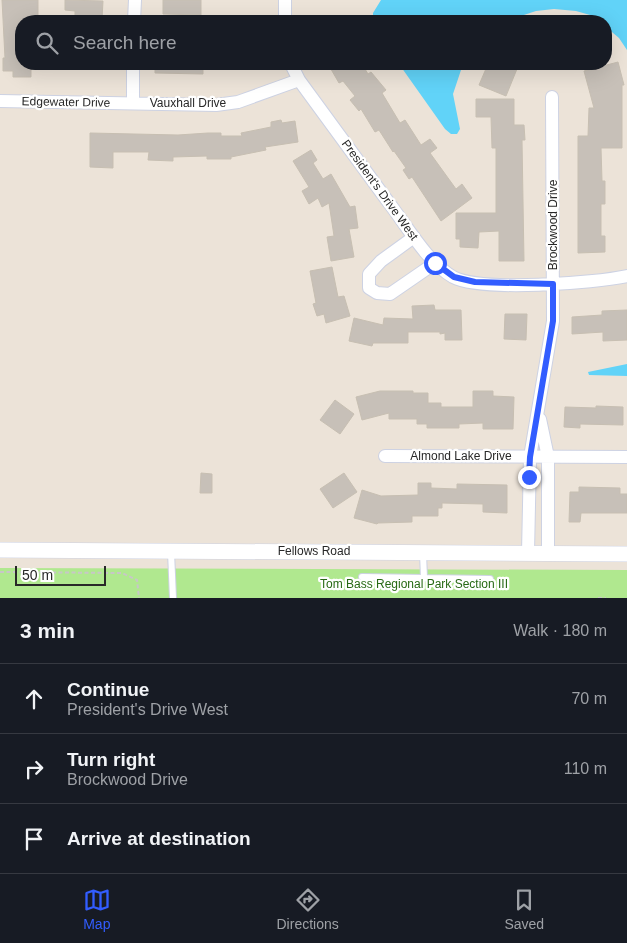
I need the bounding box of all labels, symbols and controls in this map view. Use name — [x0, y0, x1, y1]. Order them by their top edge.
search box — [15, 15, 612, 70]
icon: search — [33, 29, 61, 57]
text: Search here — [73, 32, 177, 53]
street label: Edgewater Drive — [22, 94, 111, 110]
street label: Vauxhall Drive — [150, 96, 227, 110]
street label: President's Drive West — [339, 137, 422, 244]
street label: Brockwood Drive — [546, 179, 560, 270]
route start — [424, 252, 447, 275]
street label: Almond Lake Drive — [410, 449, 512, 463]
route end — [518, 466, 541, 489]
street label: Fellows Road — [278, 544, 350, 558]
scale bar — [15, 563, 106, 586]
text: 50 m — [22, 567, 53, 583]
park label: Tom Bass Regional Park Section III — [320, 577, 508, 591]
text: 3 min — [20, 619, 75, 642]
text: Walk · 180 m — [513, 622, 607, 639]
text: Continue — [67, 679, 149, 700]
icon: ahead — [20, 685, 48, 713]
text: 70 m — [571, 690, 607, 707]
text: President's Drive West — [67, 701, 228, 718]
text: Turn right — [67, 749, 155, 770]
icon: right — [20, 755, 48, 783]
text: 110 m — [564, 760, 607, 777]
text: Brockwood Drive — [67, 771, 188, 788]
icon: arrive — [20, 825, 48, 853]
text: Arrive at destination — [67, 828, 251, 849]
tab: Map — [83, 886, 111, 932]
tab: Directions — [277, 886, 339, 932]
tab: Saved — [504, 886, 544, 932]

